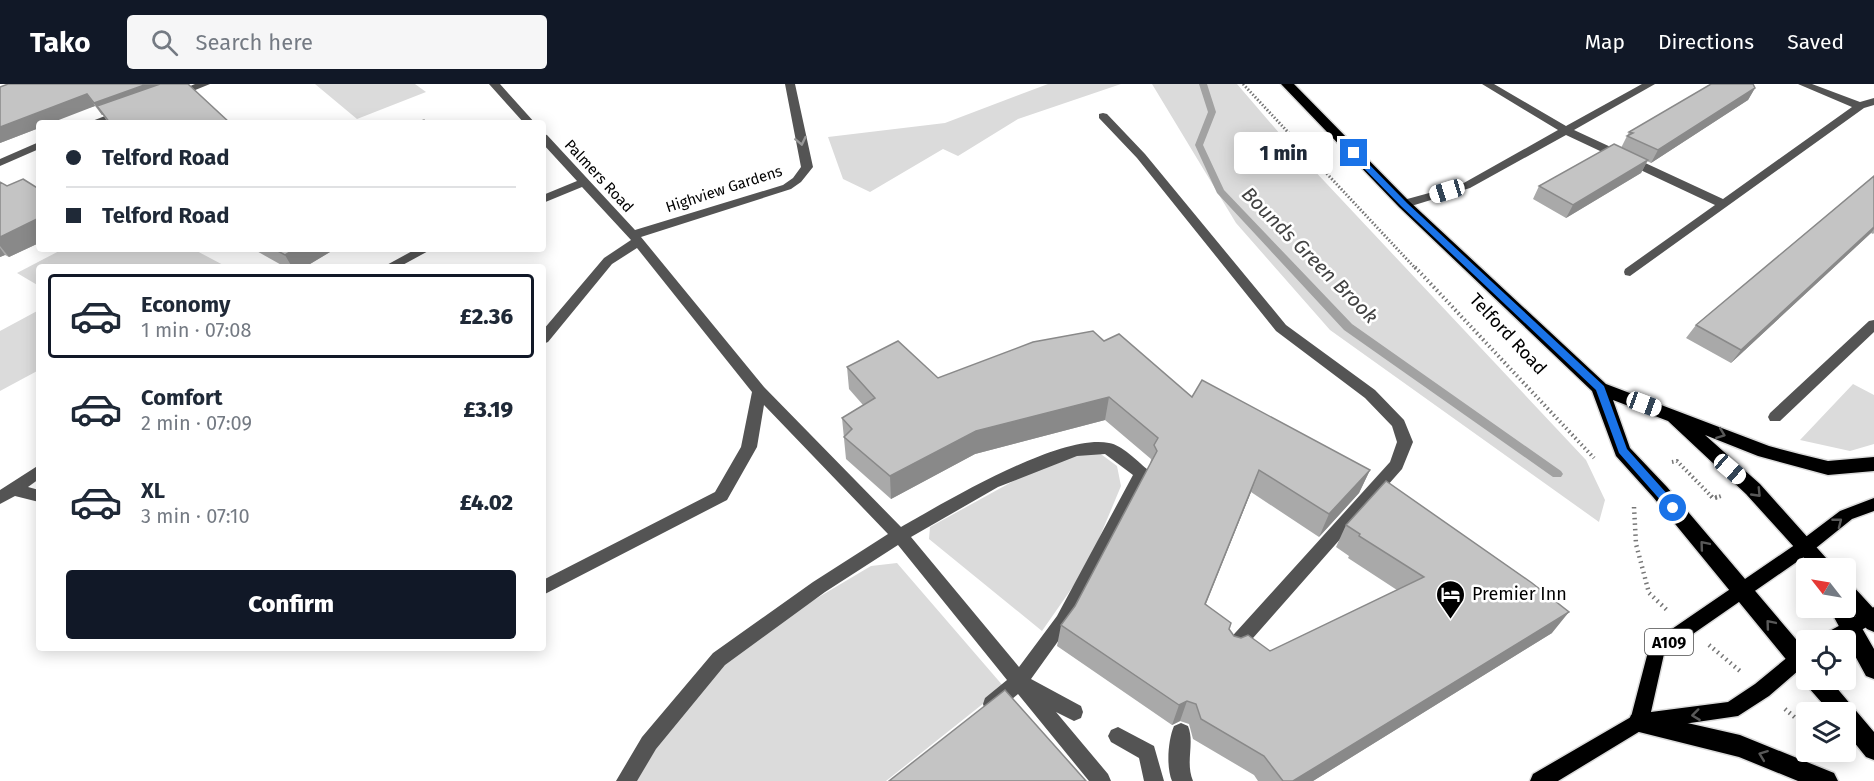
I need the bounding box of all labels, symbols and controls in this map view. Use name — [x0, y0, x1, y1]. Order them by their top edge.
search box — [127, 15, 547, 69]
text: Tako — [30, 26, 91, 59]
icon: search — [148, 26, 181, 59]
text: Search here — [196, 29, 313, 56]
text: Map — [1585, 29, 1625, 55]
text: Directions — [1658, 29, 1754, 55]
text: Saved — [1787, 29, 1844, 55]
callout: 1 min — [1234, 132, 1333, 174]
street label: Palmers Road — [561, 136, 637, 216]
one-way arrow — [794, 136, 807, 146]
route end — [1340, 139, 1367, 166]
text: 1 min — [1260, 141, 1307, 165]
text: Telford Road — [102, 144, 230, 171]
street label: Highview Gardens — [664, 162, 784, 216]
car — [1427, 177, 1467, 205]
water label: Bounds Green Brook — [1237, 182, 1383, 328]
text: Telford Road — [102, 202, 230, 229]
icon: car — [69, 289, 123, 343]
street label: Telford Road — [1465, 289, 1551, 379]
text: Economy — [141, 291, 230, 318]
text: £2.36 — [460, 303, 513, 330]
text: 1 min · 07:08 — [141, 318, 251, 342]
icon: car — [69, 382, 123, 436]
text: Comfort — [141, 384, 222, 411]
car — [1624, 389, 1664, 419]
text: £3.19 — [463, 396, 513, 423]
text: 2 min · 07:09 — [141, 411, 252, 435]
one-way arrow — [1715, 427, 1726, 439]
car — [1711, 450, 1749, 488]
icon: car — [69, 475, 123, 529]
text: XL — [141, 477, 165, 504]
one-way arrow — [1750, 487, 1761, 497]
text: £4.02 — [460, 489, 513, 516]
route start — [1659, 494, 1686, 521]
text: 3 min · 07:10 — [141, 504, 250, 528]
one-way arrow — [1831, 519, 1842, 530]
one-way arrow — [1701, 541, 1712, 552]
north arrow — [1796, 558, 1856, 618]
map controls — [1796, 558, 1856, 762]
button: Confirm — [66, 570, 516, 639]
hotel icon: Premier Inn — [1435, 578, 1467, 620]
place label: Premier Inn — [1472, 583, 1567, 605]
one-way arrow — [1766, 620, 1777, 631]
road number: A109 — [1645, 629, 1693, 655]
button: locate — [1796, 630, 1856, 690]
button: layers — [1796, 702, 1856, 762]
one-way arrow — [1691, 708, 1700, 721]
one-way arrow — [1758, 750, 1769, 762]

